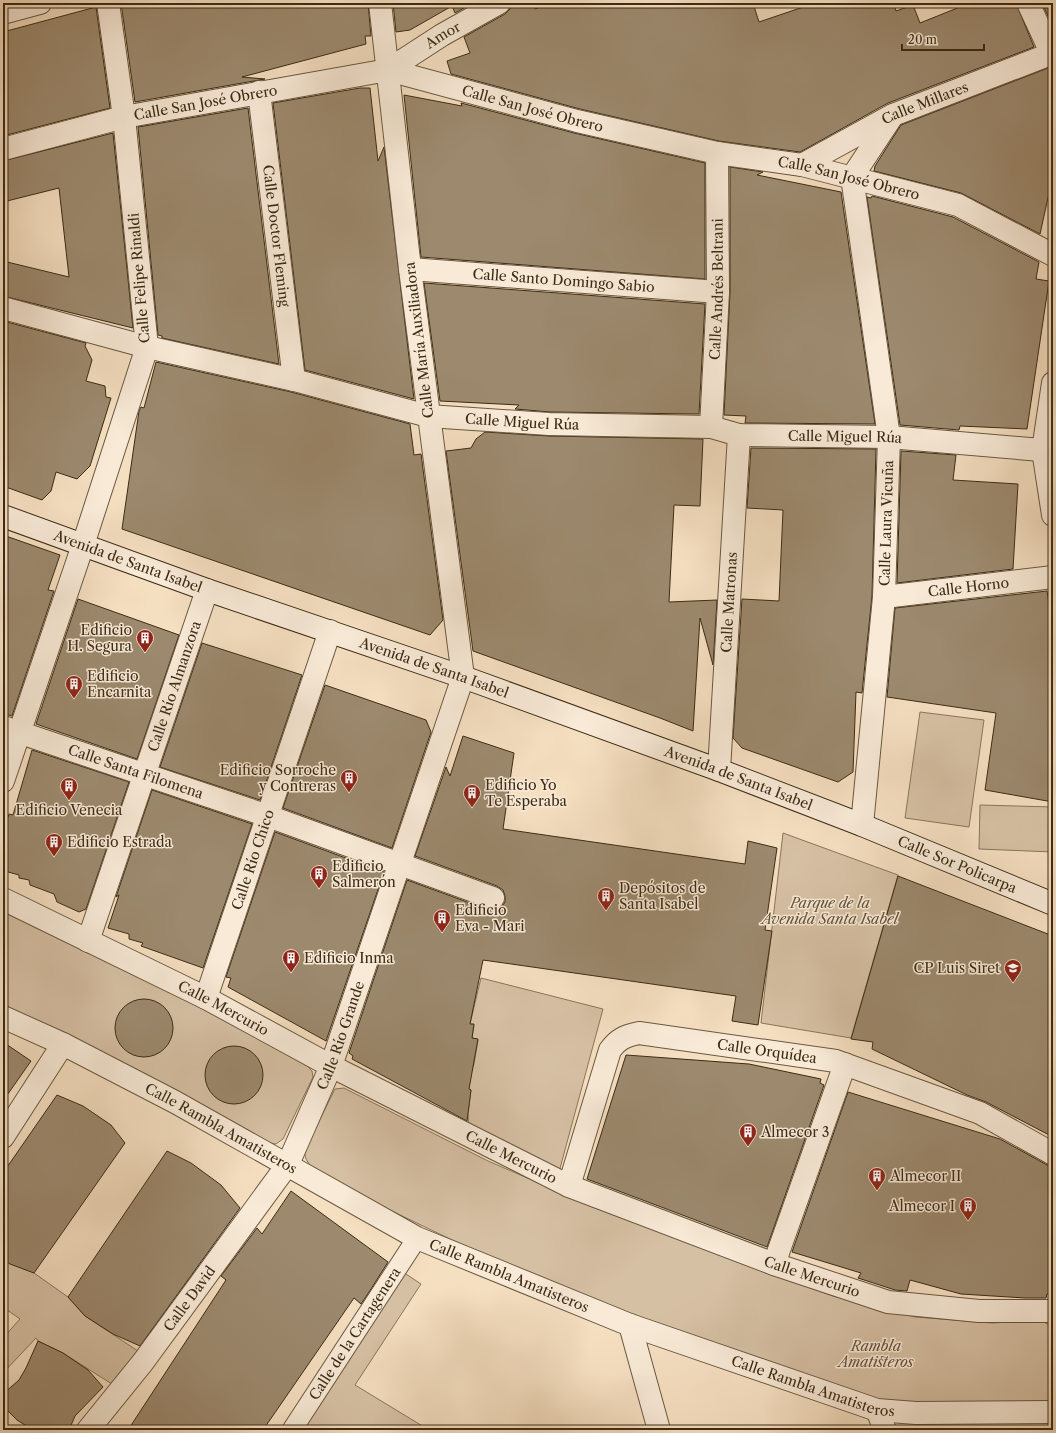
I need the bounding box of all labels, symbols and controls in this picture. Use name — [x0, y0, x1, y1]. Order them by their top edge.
street label: Amor — [421, 18, 464, 53]
scale bar — [902, 26, 984, 52]
text: 20 m — [908, 32, 937, 47]
street label: Calle Millares — [878, 78, 971, 129]
street label: Calle San José Obrero — [132, 81, 279, 124]
street label: Calle San José Obrero — [460, 81, 605, 136]
street label: Calle San José Obrero — [777, 153, 922, 204]
street label: Calle Doctor Fleming — [259, 164, 294, 309]
street label: Calle Felipe Rinaldi — [124, 212, 154, 344]
street label: Calle Andrés Beltrani — [705, 218, 727, 360]
street label: Calle María Auxiliadora — [400, 260, 438, 419]
street label: Calle Santo Domingo Sabio — [472, 265, 655, 296]
street label: Calle Miguel Rúa — [465, 409, 580, 434]
street label: Calle Miguel Rúa — [788, 427, 903, 447]
street label: Calle Laura Vicuña — [875, 459, 897, 586]
street label: Avenida de Santa Isabel — [50, 526, 205, 597]
street label: Calle Matronas — [717, 551, 741, 653]
street label: Calle Horno — [927, 573, 1010, 601]
street label: Calle Río Almanzora — [144, 618, 205, 754]
place label: Edificio H. Segura — [67, 621, 133, 655]
building icon: Edificio H. Segura — [135, 628, 155, 653]
street label: Avenida de Santa Isabel — [356, 633, 511, 702]
place label: Edificio Encarnita — [87, 667, 152, 701]
building icon: Edificio Encarnita — [64, 674, 84, 699]
street label: Calle Santa Filomena — [66, 740, 206, 803]
street label: Avenida de Santa Isabel — [661, 742, 815, 814]
place label: Edificio Sorroche y Contreras — [220, 761, 336, 795]
building icon: Edificio Sorroche y Contreras — [339, 768, 359, 793]
building icon: Edificio Venecia — [59, 776, 79, 801]
place label: Edificio Yo Te Esperaba — [485, 776, 568, 810]
building icon: Edificio Yo Te Esperaba — [462, 783, 482, 808]
place label: Edificio Venecia — [16, 801, 123, 819]
street label: Calle Río Chico — [227, 807, 278, 912]
building icon: Edificio Estrada — [44, 832, 64, 857]
street label: Calle Sor Policarpa — [895, 832, 1020, 897]
place label: Edificio Estrada — [67, 833, 173, 851]
place label: Edificio Salmerón — [332, 857, 396, 891]
building icon: Edificio Salmerón — [309, 864, 329, 889]
place label: Depósitos de Santa Isabel — [619, 879, 706, 913]
building icon: Depósitos de Santa Isabel — [596, 886, 616, 911]
park label: Parque de la Avenida Santa Isabel — [760, 894, 900, 928]
place label: Edificio Eva - Mari — [455, 901, 524, 935]
building icon: Edificio Eva - Mari — [432, 908, 452, 933]
building icon: Edificio Inma — [281, 948, 301, 973]
place label: Edificio Inma — [304, 949, 394, 967]
school or university icon: CP Luis Siret — [1003, 958, 1023, 983]
place label: CP Luis Siret — [914, 959, 1000, 977]
street label: Calle Mercurio — [175, 977, 272, 1039]
street label: Calle Río Grande — [313, 978, 368, 1093]
street label: Calle Orquídea — [716, 1035, 819, 1067]
street label: Calle Rambla Amatisteros — [142, 1079, 300, 1178]
building icon: Almecor 3 — [738, 1122, 758, 1147]
place label: Almecor 3 — [760, 1123, 829, 1141]
street label: Calle Mercurio — [462, 1126, 560, 1187]
building icon: Almecor II — [867, 1166, 887, 1191]
place label: Almecor II — [889, 1167, 961, 1185]
building icon: Almecor I — [958, 1196, 978, 1221]
place label: Almecor I — [888, 1197, 955, 1215]
street label: Calle Rambla Amatisteros — [427, 1235, 592, 1316]
street label: Calle Mercurio — [761, 1252, 862, 1301]
street label: Calle David — [159, 1262, 220, 1335]
street label: Calle de la Cartagenera — [305, 1263, 405, 1403]
park label: Rambla Amatisteros — [836, 1337, 914, 1371]
street label: Calle Rambla Amatisteros — [729, 1352, 895, 1420]

